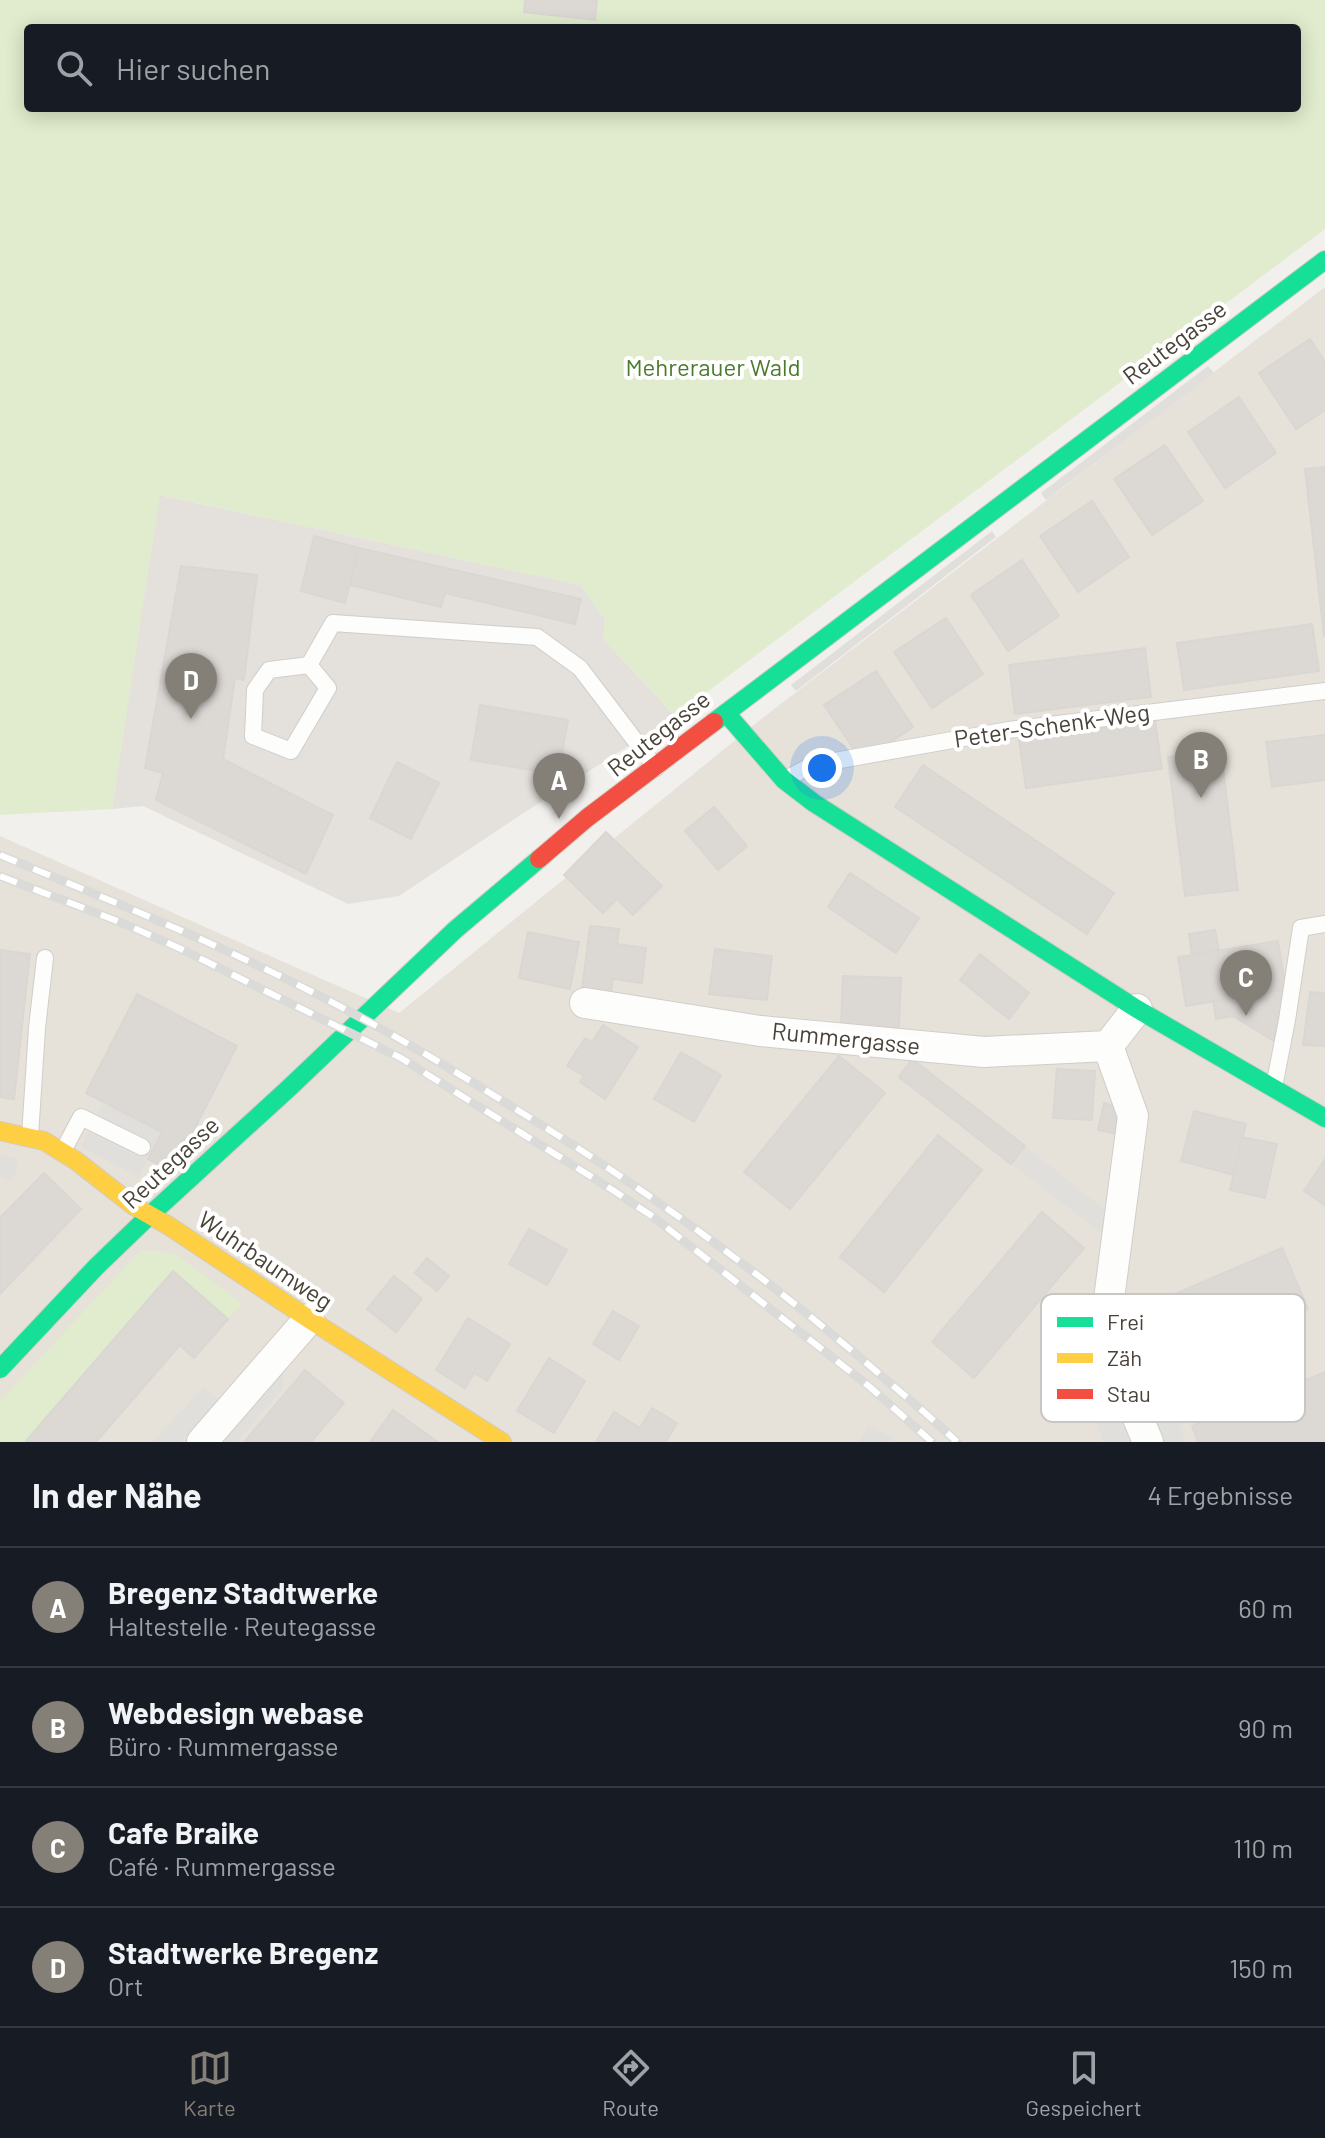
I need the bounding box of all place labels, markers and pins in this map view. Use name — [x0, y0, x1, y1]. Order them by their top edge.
pin: D — [165, 653, 217, 719]
pin: B — [1175, 732, 1227, 798]
pin: A — [533, 753, 585, 819]
pin: C — [1220, 950, 1272, 1016]

